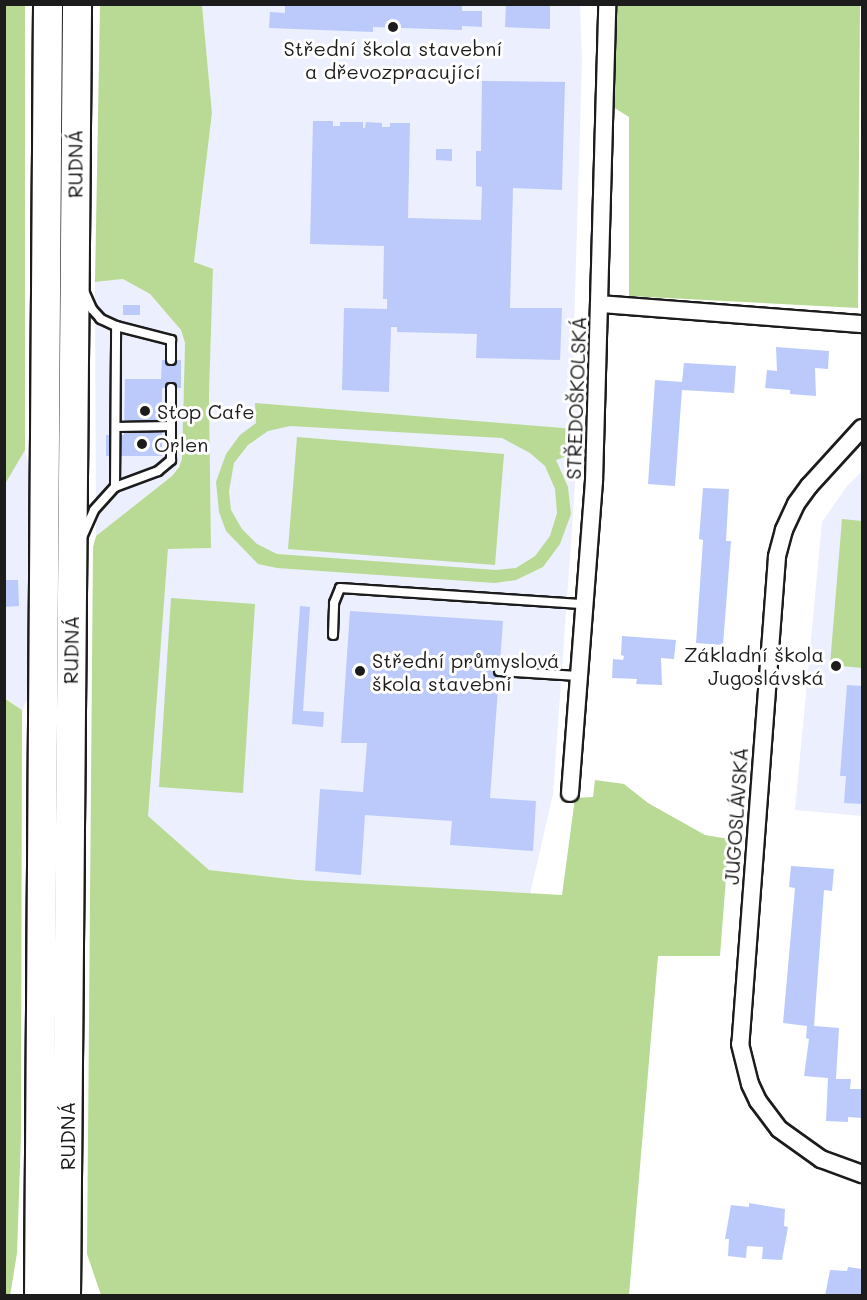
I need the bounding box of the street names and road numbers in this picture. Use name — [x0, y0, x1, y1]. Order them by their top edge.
street label: RUDNÁ — [63, 130, 87, 198]
street label: STŘEDOŠKOLSKÁ — [561, 316, 591, 480]
street label: RUDNÁ — [58, 616, 84, 684]
street label: JUGOSLÁVSKÁ — [719, 746, 753, 886]
street label: RUDNÁ — [55, 1102, 79, 1170]

